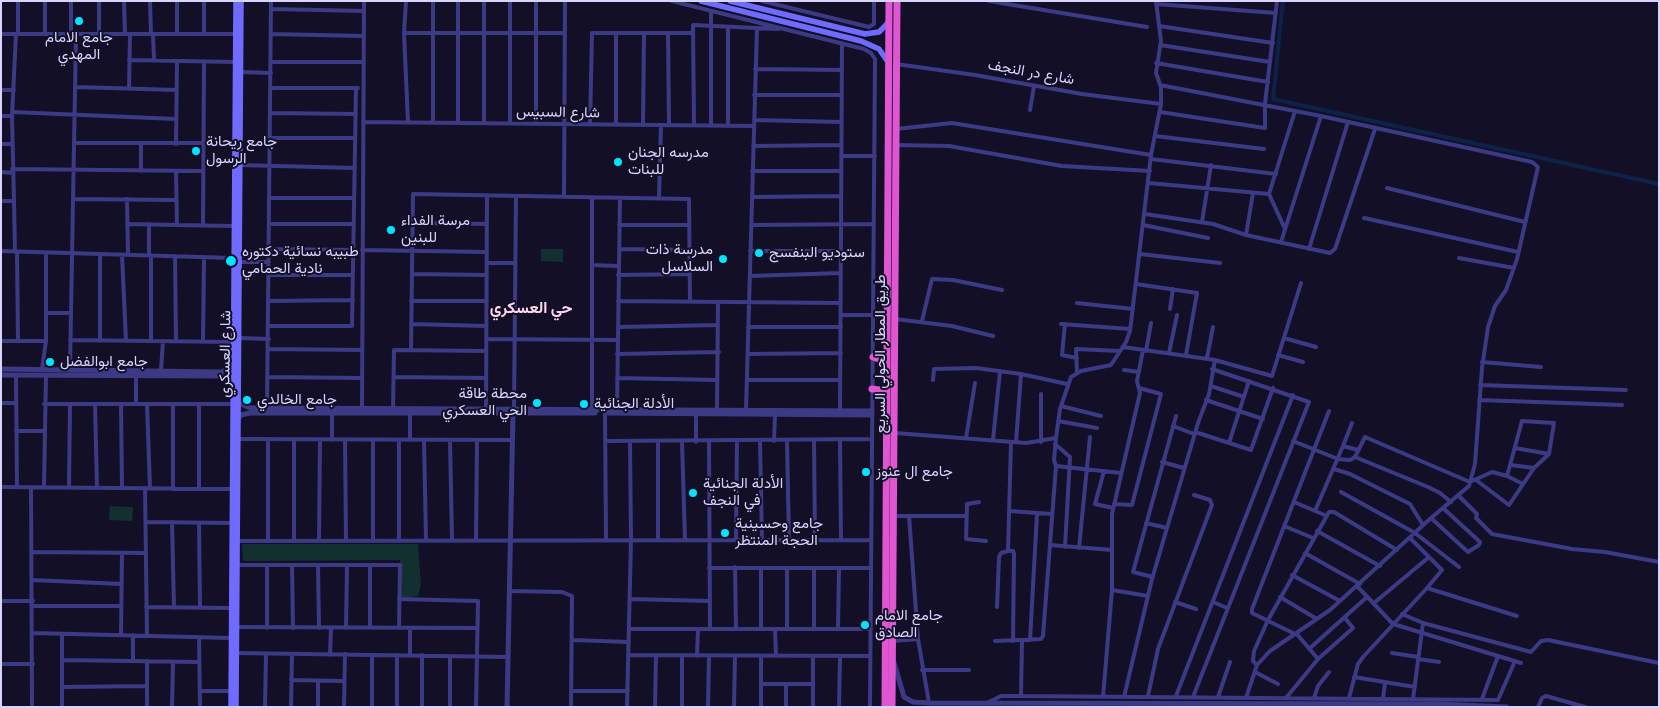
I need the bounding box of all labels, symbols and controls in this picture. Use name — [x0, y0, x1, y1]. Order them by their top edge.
marker: جامع الامام المهدي — [73, 15, 85, 27]
place label: جامع الامام المهدي — [45, 29, 113, 64]
street label: شارع در النجف — [986, 57, 1076, 89]
street label: شارع السبيس — [516, 103, 600, 123]
place label: جامع ريحانة الرسول — [206, 133, 277, 168]
place label: مدرسه الجنان للبنات — [628, 144, 709, 179]
marker: جامع ريحانة الرسول — [190, 145, 202, 157]
marker: مدرسه الجنان للبنات — [612, 156, 624, 168]
place label: مرسة الفداء للبنين — [401, 212, 470, 247]
marker: مرسة الفداء للبنين — [385, 224, 397, 236]
place label: مدرسة ذات السلاسل — [646, 241, 713, 276]
place label: طبيبه نسائية دكتوره نادية الحمامي — [242, 243, 359, 278]
place label: ستوديو البنفسج — [769, 244, 865, 262]
marker: ستوديو البنفسج — [753, 247, 765, 259]
marker: مدرسة ذات السلاسل — [717, 253, 729, 265]
marker: طبيبه نسائية دكتوره نادية الحمامي — [224, 254, 238, 268]
street label: طريق المطار الحولي السريع — [872, 275, 890, 433]
district label: حي العسكري — [490, 299, 572, 319]
street label: شارع العسكري — [216, 310, 236, 398]
place label: جامع ابوالفضل — [60, 353, 148, 371]
marker: جامع ابوالفضل — [44, 356, 56, 368]
place label: محطة طاقة الحي العسكري — [442, 385, 527, 420]
place label: جامع الخالدي — [257, 391, 337, 409]
marker: جامع الخالدي — [241, 394, 253, 406]
place label: الأدلة الجنائية — [594, 395, 674, 413]
marker: محطة طاقة الحي العسكري — [531, 397, 543, 409]
marker: الأدلة الجنائية — [578, 398, 590, 410]
place label: جامع ال عنوز — [876, 463, 953, 481]
marker: جامع ال عنوز — [860, 466, 872, 478]
place label: الأدلة الجنائية في النجف — [703, 475, 783, 510]
marker: الأدلة الجنائية في النجف — [687, 487, 699, 499]
place label: جامع وحسينية الحجة المنتظر — [735, 515, 823, 550]
marker: جامع وحسينية الحجة المنتظر — [719, 527, 731, 539]
place label: جامع الامام الصادق — [875, 607, 943, 642]
marker: جامع الامام الصادق — [859, 619, 871, 631]

